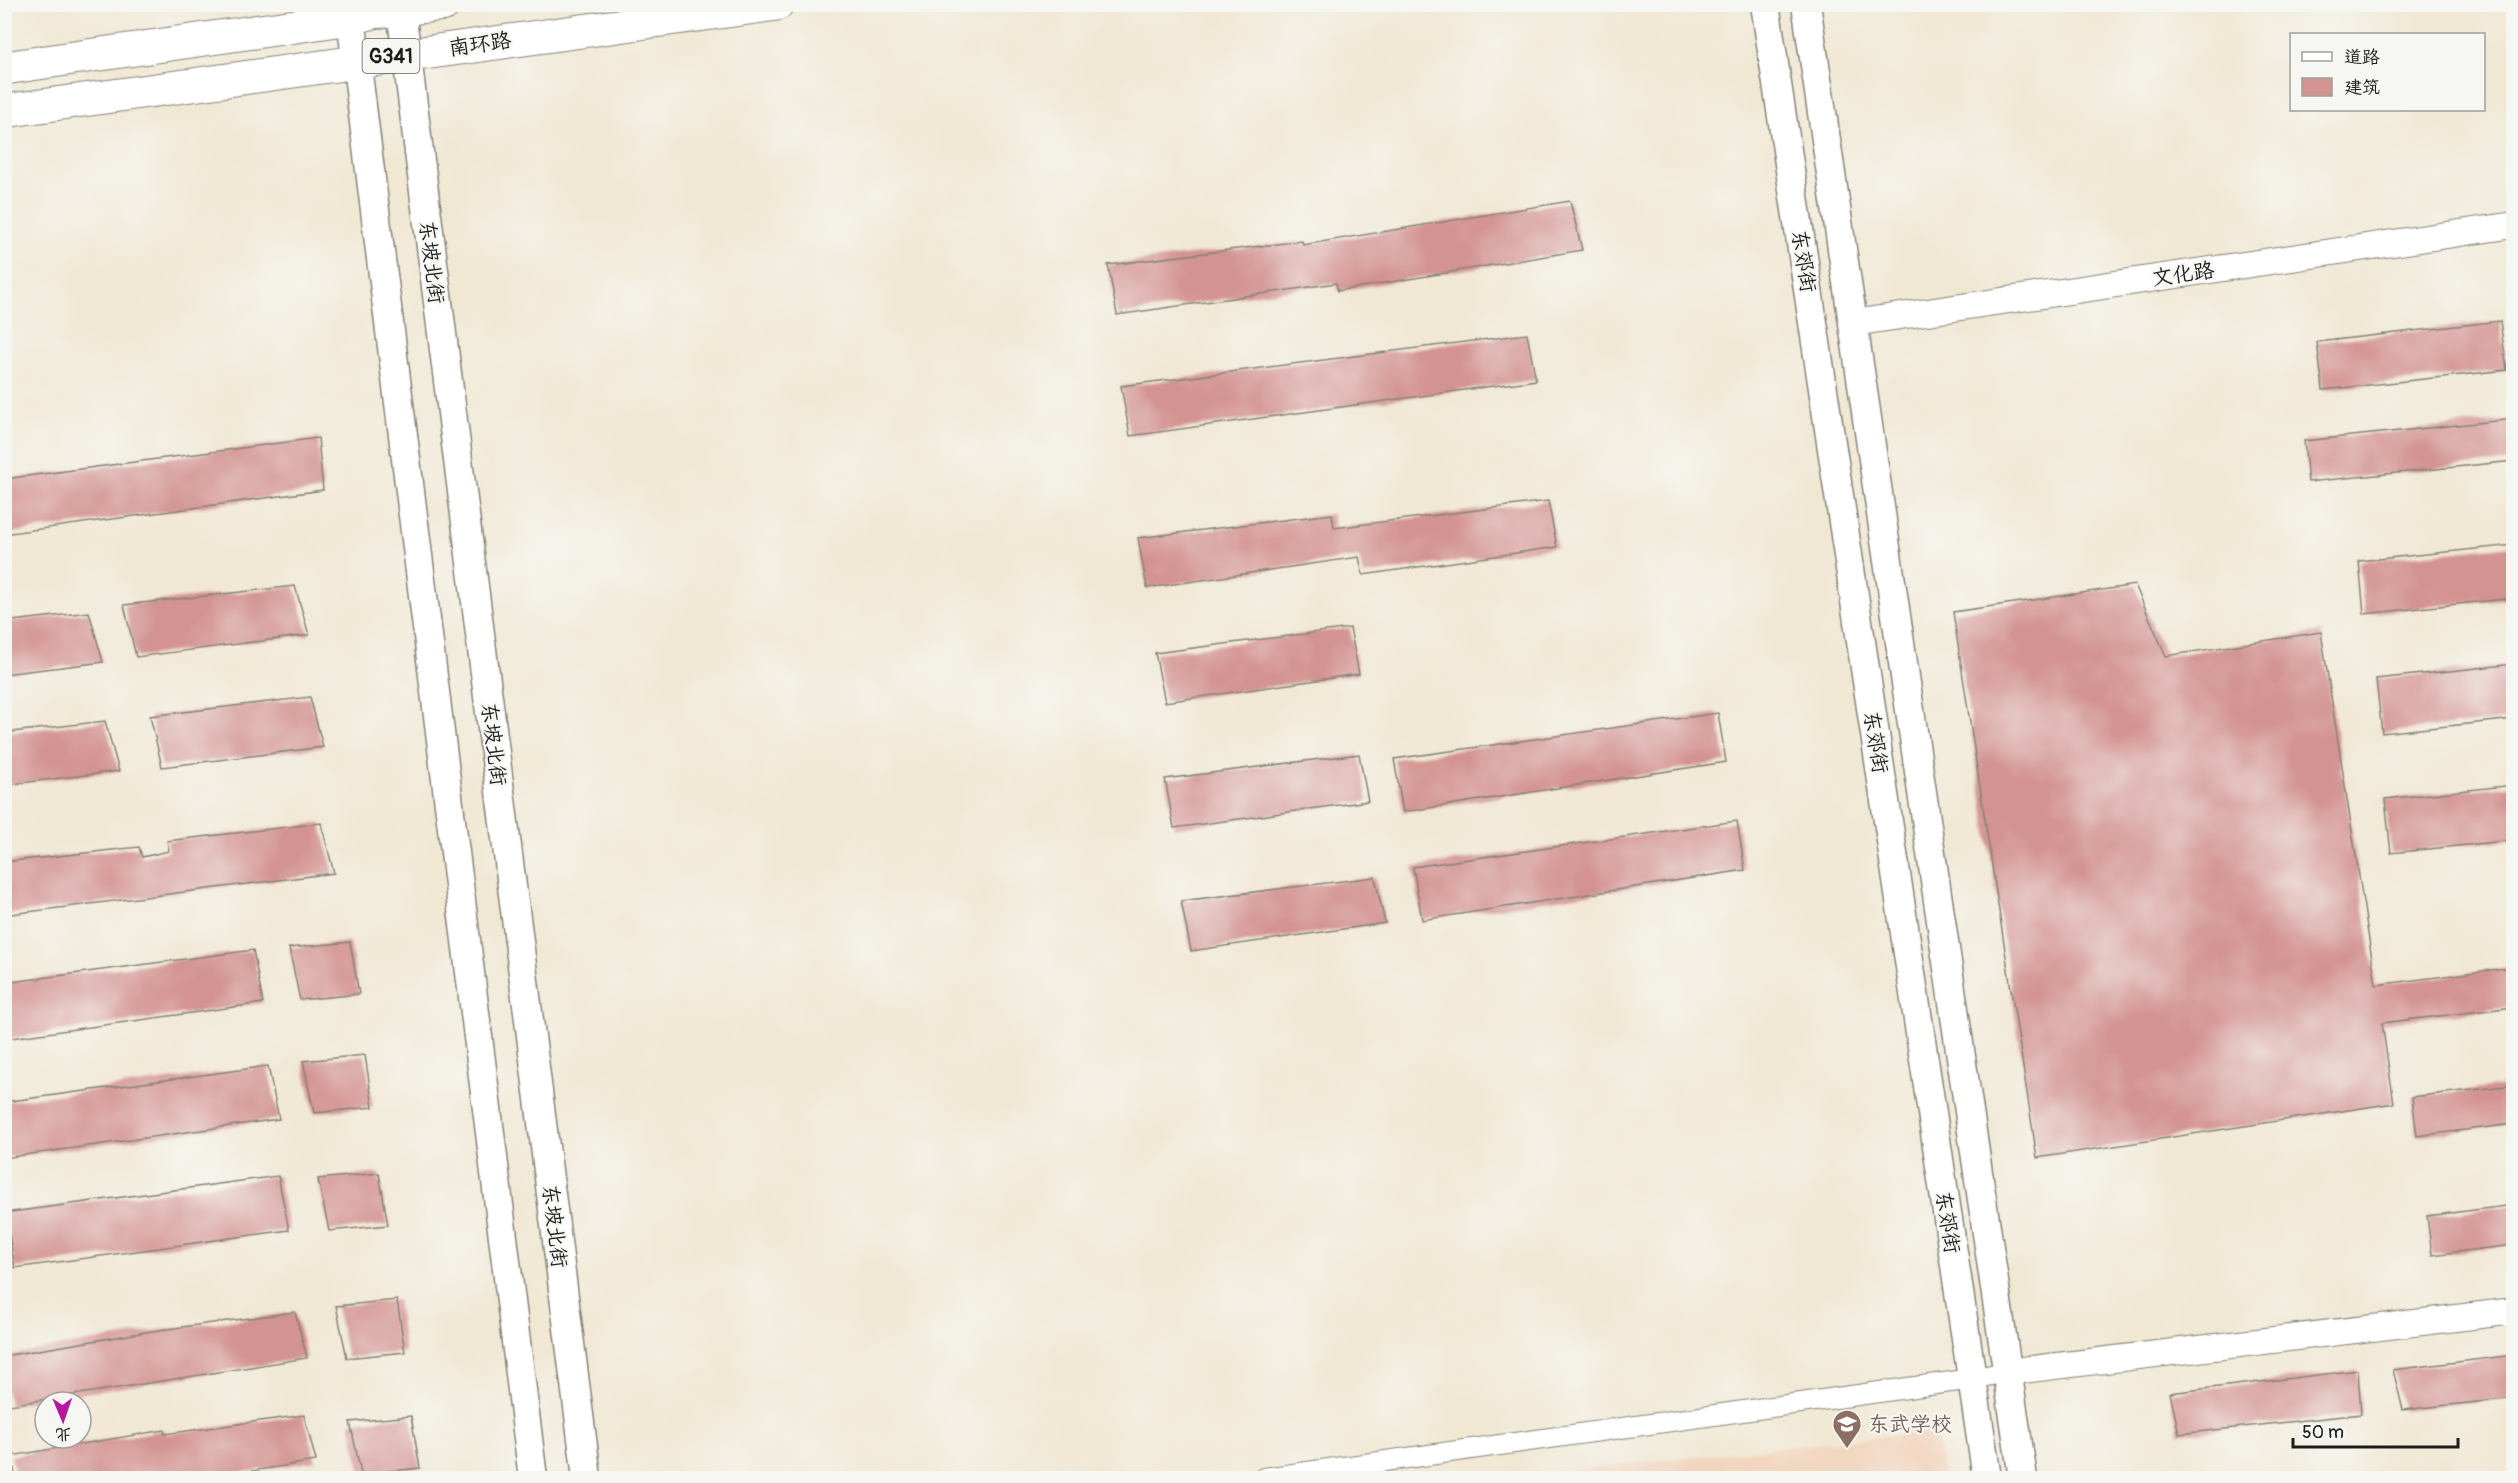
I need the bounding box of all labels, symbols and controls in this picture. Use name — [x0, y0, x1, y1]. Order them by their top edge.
street label: 南环路 — [447, 27, 513, 62]
legend — [2290, 33, 2485, 111]
road number: G341 — [362, 39, 420, 73]
text: 道路 — [2344, 46, 2380, 69]
text: 建筑 — [2344, 76, 2380, 99]
street label: 东坡北街 — [413, 219, 450, 305]
street label: 东郊街 — [1785, 228, 1822, 294]
street label: 文化路 — [2150, 257, 2216, 292]
street label: 东坡北街 — [475, 701, 512, 787]
street label: 东郊街 — [1857, 709, 1894, 775]
street label: 东坡北街 — [536, 1183, 573, 1269]
street label: 东郊街 — [1929, 1189, 1966, 1255]
north arrow — [33, 1390, 93, 1450]
school or university icon: 东武学校 — [1831, 1408, 1863, 1450]
place label: 东武学校 — [1868, 1411, 1952, 1438]
scale bar — [2293, 1411, 2458, 1449]
text: 50 m — [2302, 1421, 2344, 1444]
text: 北 — [55, 1424, 72, 1444]

